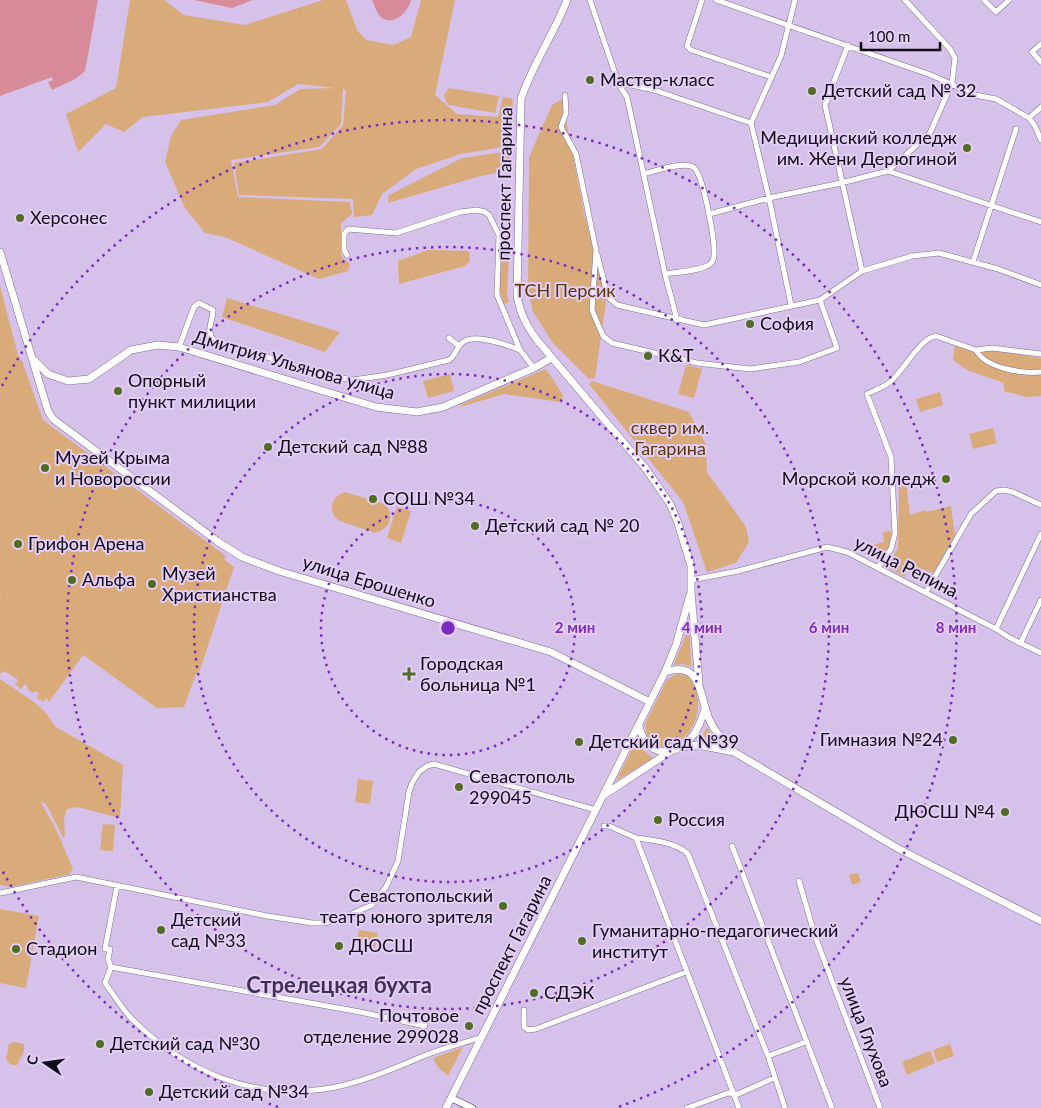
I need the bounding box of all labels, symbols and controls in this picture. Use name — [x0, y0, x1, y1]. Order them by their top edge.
scale bar — [861, 20, 940, 52]
text: 100 m — [868, 27, 910, 45]
place label: Мастер-класс — [600, 68, 715, 90]
marker: Мастер-класс — [584, 74, 596, 86]
place label: Детский сад № 32 — [822, 79, 977, 101]
marker: Детский сад № 32 — [806, 85, 818, 97]
street label: проспект Гагарина — [492, 107, 516, 261]
place label: Медицинский колледж им. Жени Дерюгиной — [760, 126, 957, 169]
marker: Медицинский колледж им. Жени Дерюгиной — [961, 142, 973, 154]
place label: Херсонес — [30, 206, 108, 228]
marker: Херсонес — [14, 212, 26, 224]
park label: ТСН Персик — [514, 279, 616, 301]
place label: София — [760, 312, 814, 334]
marker: София — [744, 318, 756, 330]
street label: Дмитрия Ульянова улица — [191, 325, 398, 403]
place label: К&Т — [658, 344, 694, 366]
marker: К&Т — [642, 350, 654, 362]
place label: Опорный пункт милиции — [128, 369, 256, 412]
marker: Опорный пункт милиции — [112, 385, 124, 397]
park label: сквер им. Гагарина — [631, 416, 709, 459]
place label: Детский сад №88 — [278, 435, 428, 457]
marker: Детский сад №88 — [262, 441, 274, 453]
place label: Музей Крыма и Новороссии — [55, 446, 171, 489]
marker: Музей Крыма и Новороссии — [39, 462, 51, 474]
place label: Морской колледж — [782, 467, 936, 489]
marker: Морской колледж — [940, 473, 952, 485]
place label: СОШ №34 — [383, 487, 475, 509]
marker: СОШ №34 — [367, 493, 379, 505]
place label: Детский сад № 20 — [485, 514, 640, 536]
marker: Детский сад № 20 — [469, 520, 481, 532]
street label: улица Репина — [851, 531, 962, 602]
place label: Грифон Арена — [28, 532, 144, 554]
marker: Грифон Арена — [12, 538, 24, 550]
street label: улица Ерошенко — [300, 550, 438, 612]
place label: Музей Христианства — [162, 562, 277, 605]
place label: Альфа — [82, 568, 135, 590]
marker: Альфа — [66, 574, 78, 586]
marker: Музей Христианства — [146, 578, 158, 590]
text: 2 мин — [555, 618, 595, 636]
text: 4 мин — [682, 618, 722, 636]
text: 6 мин — [809, 618, 849, 636]
text: 8 мин — [936, 618, 976, 636]
centre of rings — [439, 619, 457, 637]
place label: Городская больница №1 — [420, 652, 536, 695]
marker: Городская больница №1 — [402, 667, 416, 681]
place label: Гимназия №24 — [820, 728, 943, 750]
place label: Детский сад №39 — [589, 730, 739, 752]
marker: Гимназия №24 — [947, 734, 959, 746]
marker: Детский сад №39 — [573, 736, 585, 748]
place label: Севастополь 299045 — [469, 765, 575, 808]
marker: Севастополь 299045 — [453, 781, 465, 793]
place label: ДЮСШ №4 — [895, 800, 995, 822]
marker: ДЮСШ №4 — [999, 806, 1011, 818]
place label: Россия — [668, 808, 725, 830]
marker: Россия — [652, 814, 664, 826]
street label: проспект Гагарина — [466, 871, 556, 1018]
place label: Севастопольский театр юного зрителя — [320, 884, 493, 927]
marker: Севастопольский театр юного зрителя — [497, 900, 509, 912]
place label: Детский сад №33 — [171, 908, 246, 951]
place label: Гуманитарно-педагогический институт — [592, 919, 838, 962]
marker: Детский сад №33 — [155, 924, 167, 936]
place label: ДЮСШ — [349, 934, 413, 956]
marker: Гуманитарно-педагогический институт — [576, 935, 588, 947]
place label: Стадион — [26, 937, 97, 959]
marker: ДЮСШ — [333, 940, 345, 952]
marker: Стадион — [10, 943, 22, 955]
district label: Стрелецкая бухта — [246, 971, 432, 998]
street label: улица Глухова — [836, 973, 898, 1090]
place label: СДЭК — [544, 981, 594, 1003]
marker: СДЭК — [528, 987, 540, 999]
place label: Почтовое отделение 299028 — [303, 1004, 459, 1047]
marker: Почтовое отделение 299028 — [463, 1020, 475, 1032]
place label: Детский сад №30 — [110, 1032, 260, 1054]
north arrow — [20, 1038, 70, 1088]
marker: Детский сад №30 — [94, 1038, 106, 1050]
text: С — [23, 1053, 41, 1066]
place label: Детский сад №34 — [159, 1080, 309, 1102]
marker: Детский сад №34 — [143, 1086, 155, 1098]

